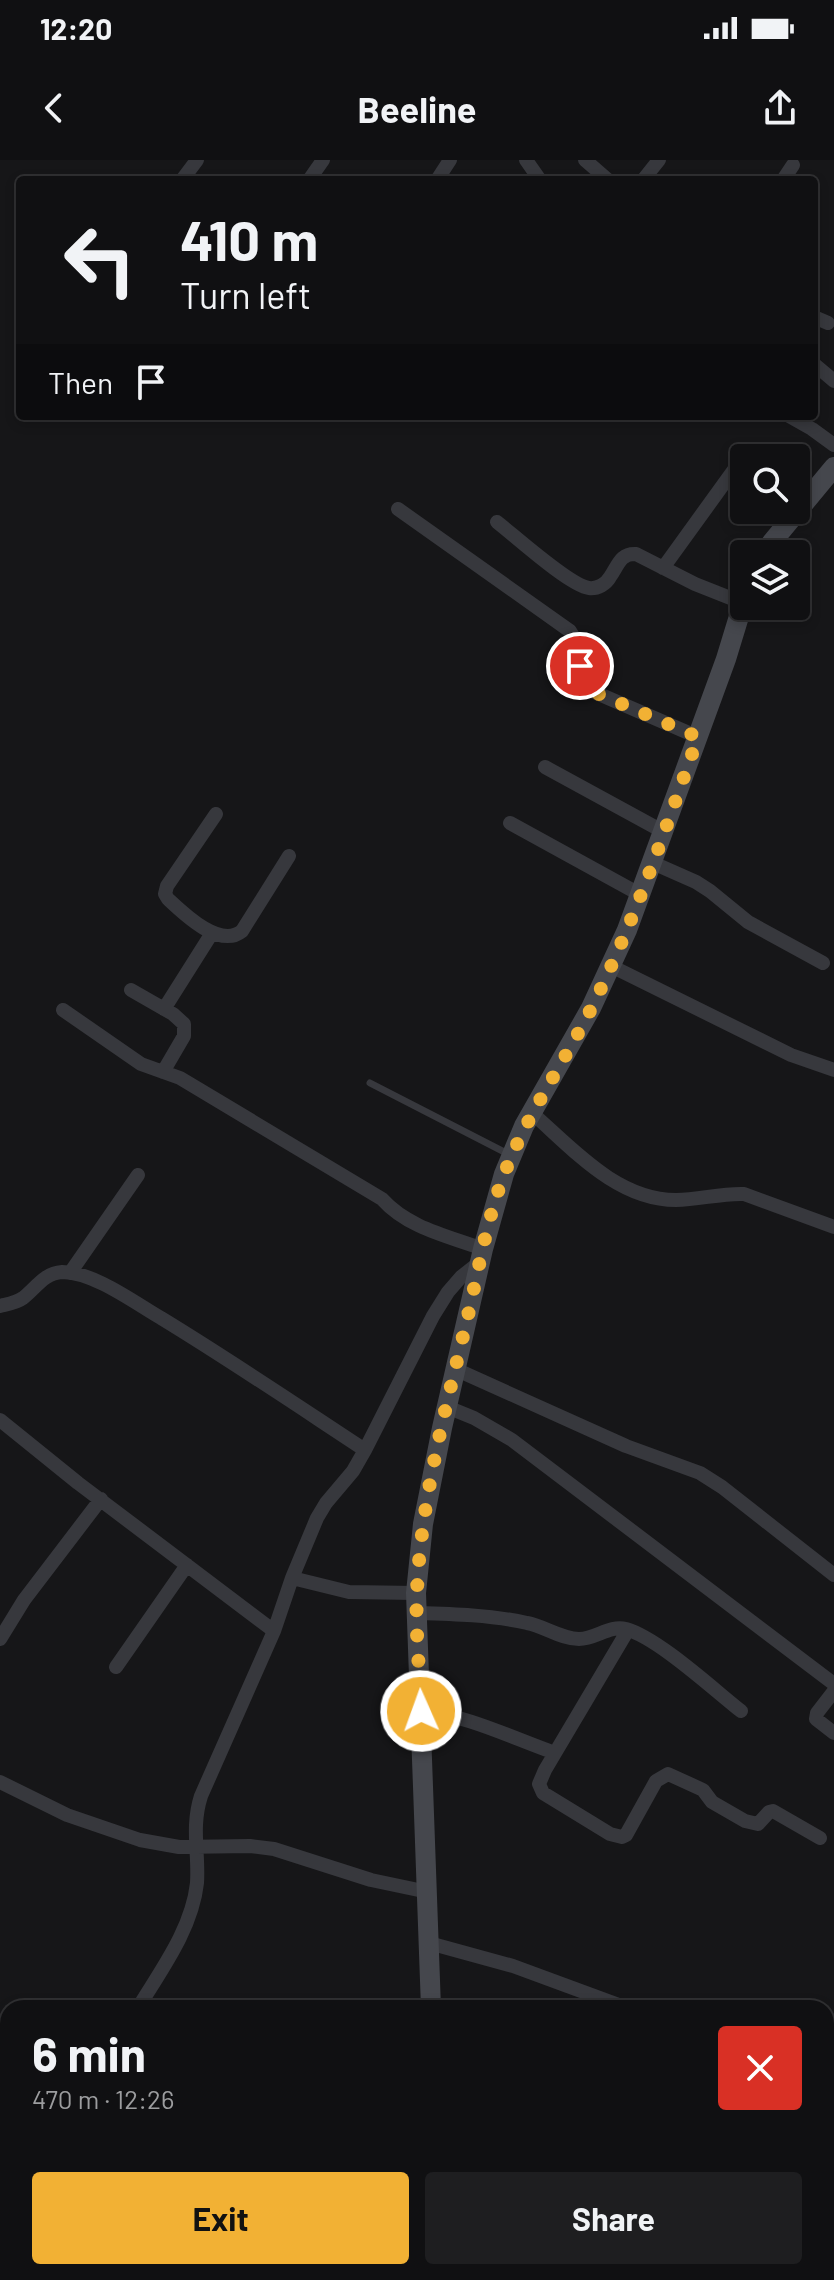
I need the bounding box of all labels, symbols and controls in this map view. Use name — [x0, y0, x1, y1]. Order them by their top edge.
text: 12:20 — [40, 10, 112, 46]
icon: back — [32, 86, 76, 130]
icon: share — [758, 86, 802, 130]
text: Beeline — [358, 87, 476, 130]
text: 410 m — [180, 205, 318, 272]
icon: left — [48, 208, 152, 312]
text: Turn left — [180, 273, 311, 316]
icon: arrive — [129, 360, 173, 404]
text: Then — [48, 364, 113, 400]
map controls — [730, 444, 810, 620]
button: search — [730, 444, 810, 524]
button: layers — [730, 540, 810, 620]
pin — [546, 632, 614, 700]
icon: arrive — [558, 644, 602, 688]
position arrow — [379, 1669, 463, 1753]
text: 6 min — [32, 2024, 146, 2082]
button: close — [718, 2026, 802, 2110]
text: 470 m · 12:26 — [32, 2083, 174, 2114]
button: Exit — [32, 2172, 409, 2264]
button: Share — [425, 2172, 802, 2264]

